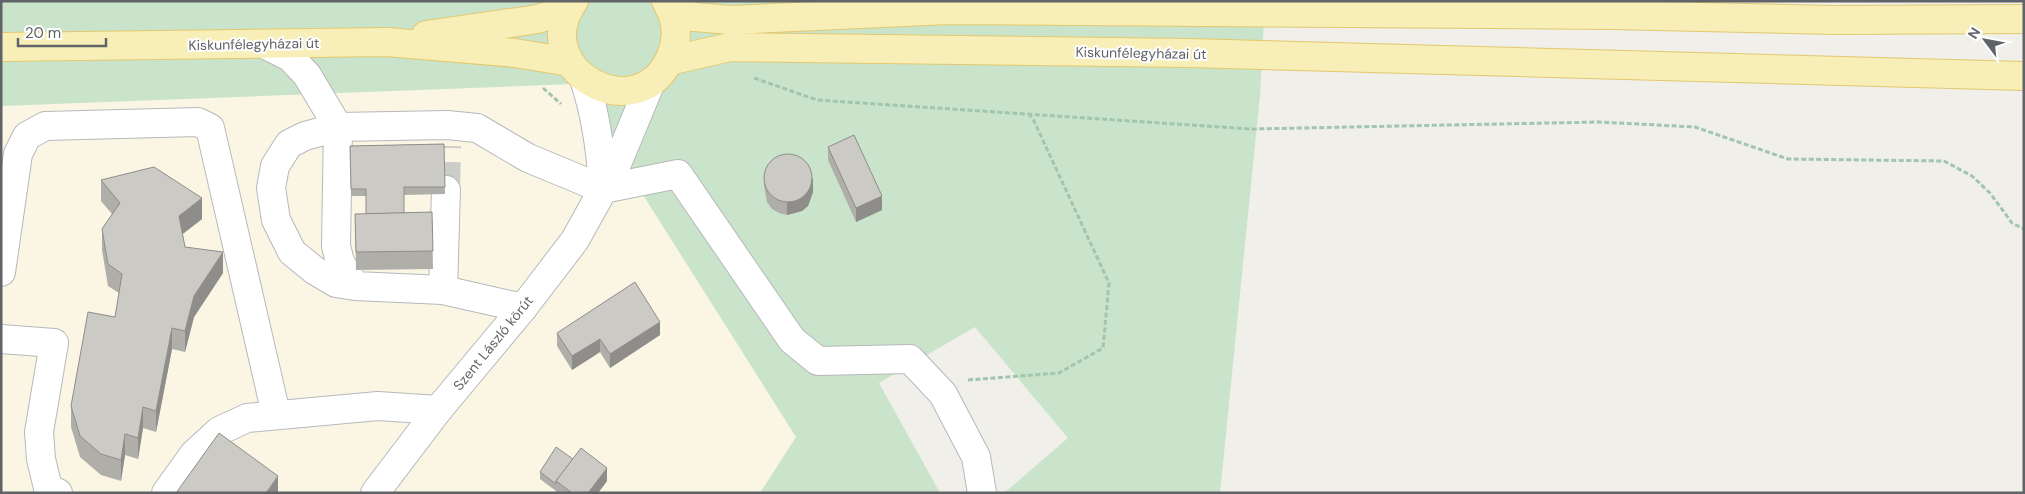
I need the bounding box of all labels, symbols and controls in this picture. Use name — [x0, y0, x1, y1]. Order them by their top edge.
scale bar — [18, 15, 105, 47]
north arrow — [1960, 15, 2010, 65]
text: 20 m — [25, 23, 61, 43]
text: N — [1964, 24, 1984, 42]
street label: Kiskunfélegyházai út — [188, 34, 320, 54]
street label: Kiskunfélegyházai út — [1075, 43, 1207, 63]
street label: Szent László körút — [449, 292, 537, 394]

